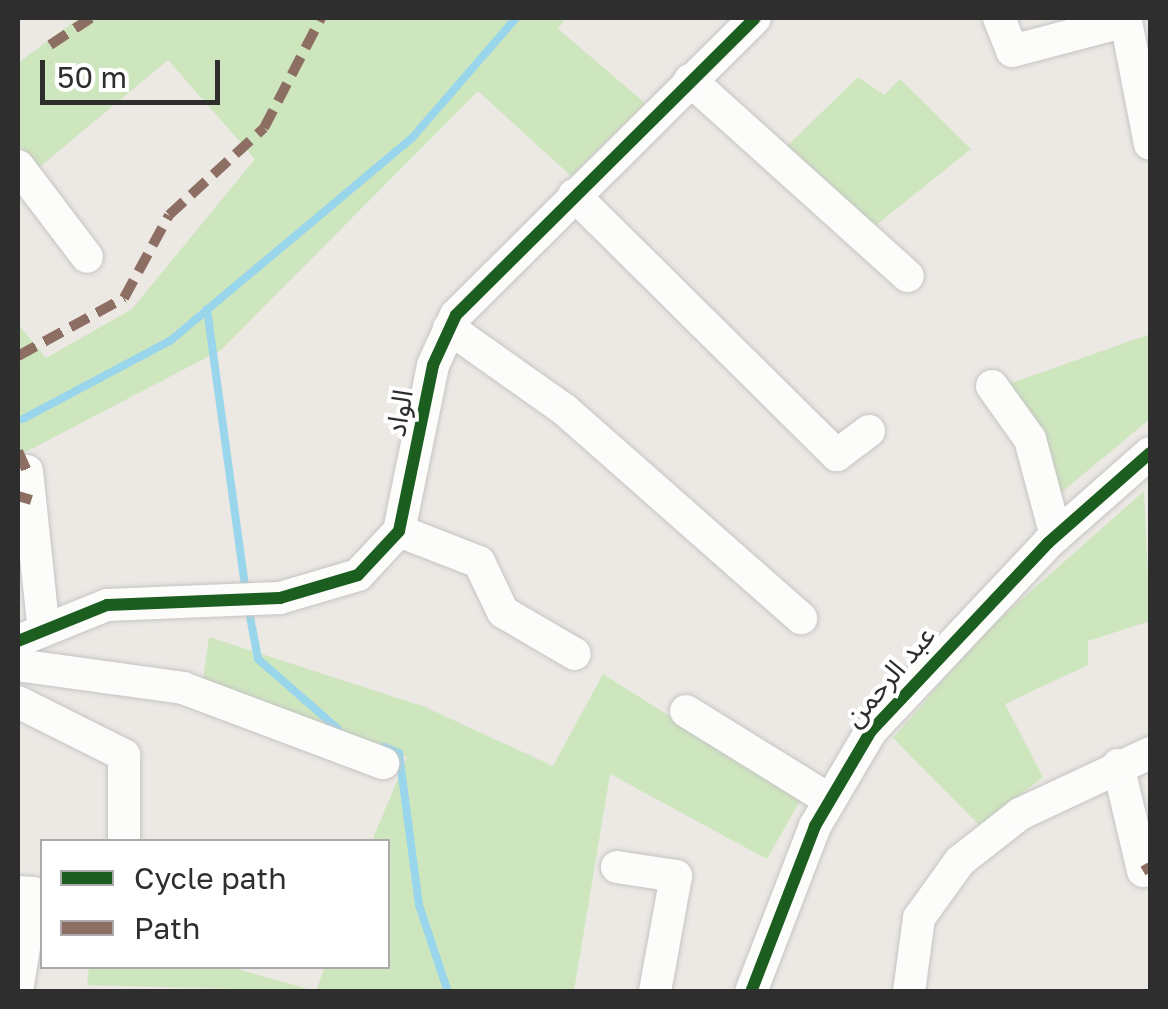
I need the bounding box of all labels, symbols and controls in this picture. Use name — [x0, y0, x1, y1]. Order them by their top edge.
scale bar — [45, 40, 225, 102]
text: 50 m — [57, 59, 127, 95]
street label: الواد — [378, 387, 420, 439]
street label: عبد الرحمن — [836, 619, 942, 733]
legend — [40, 839, 390, 969]
text: Cycle path — [134, 860, 287, 896]
text: Path — [134, 910, 200, 946]

